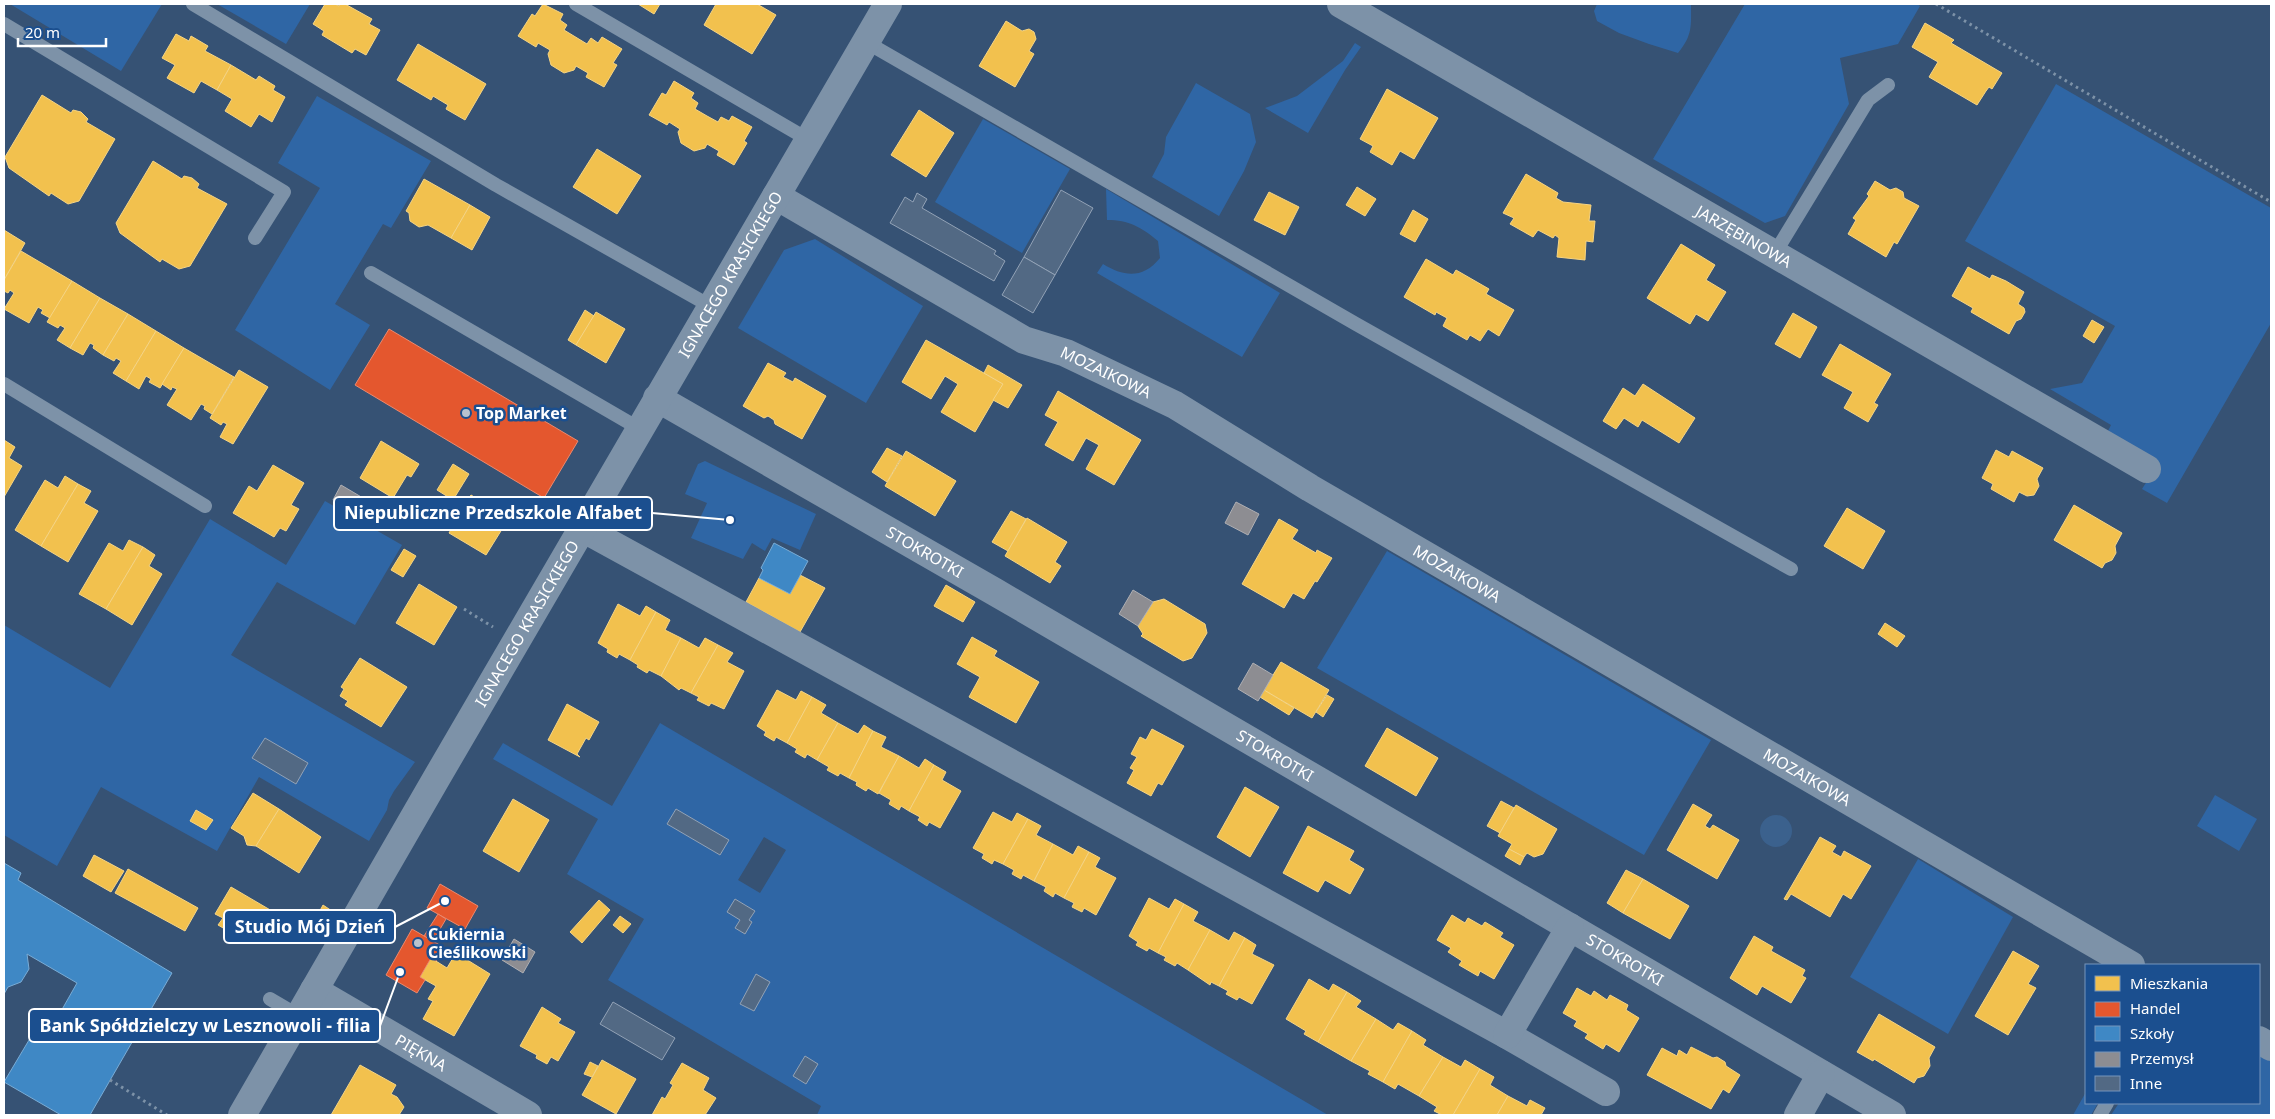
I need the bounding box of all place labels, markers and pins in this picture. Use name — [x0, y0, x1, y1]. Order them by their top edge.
place label: Top Market — [476, 402, 567, 424]
marker: Top Market — [460, 407, 472, 419]
callout: Niepubliczne Przedszkole Alfabet — [334, 497, 652, 530]
callout: Studio Mój Dzień — [224, 910, 395, 943]
place label: Cukiernia Cieślikowski — [428, 923, 526, 963]
marker: Cukiernia Cieślikowski — [412, 937, 424, 949]
callout: Bank Spółdzielczy w Lesznowoli - filia — [29, 1009, 380, 1042]

